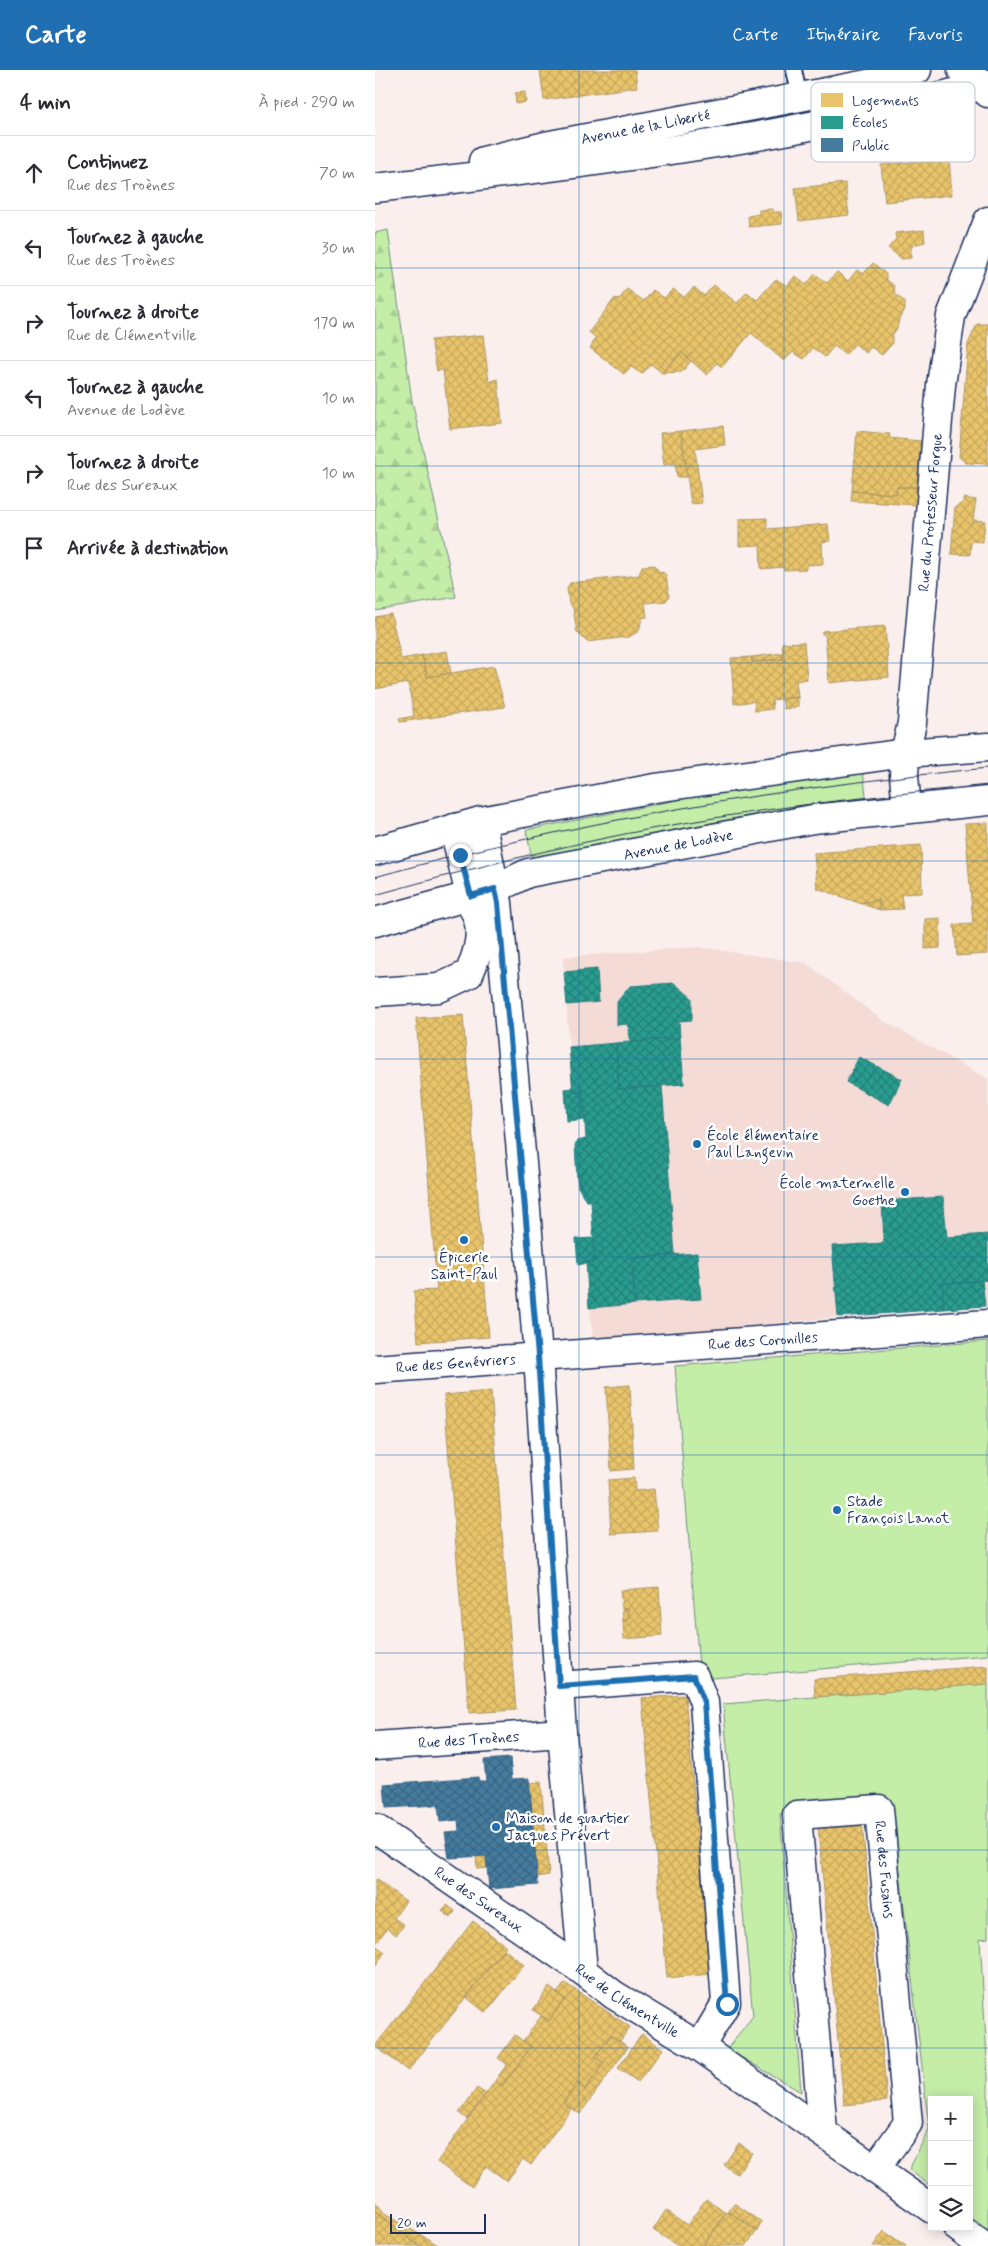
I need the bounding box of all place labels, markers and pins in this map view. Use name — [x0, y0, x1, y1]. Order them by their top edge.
place label: École élémentaire Paul Langevin — [707, 1125, 819, 1164]
marker: École élémentaire Paul Langevin — [691, 1138, 703, 1150]
place label: École maternelle Goethe — [780, 1173, 895, 1211]
marker: École maternelle Goethe — [899, 1186, 911, 1198]
marker: Épicerie Saint-Paul — [458, 1234, 470, 1246]
place label: Épicerie Saint-Paul — [431, 1247, 498, 1285]
place label: Stade François Lanot — [847, 1492, 950, 1529]
marker: Stade François Lanot — [831, 1504, 843, 1516]
place label: Maison de quartier Jacques Prévert — [506, 1809, 630, 1846]
marker: Maison de quartier Jacques Prévert — [490, 1821, 502, 1833]

